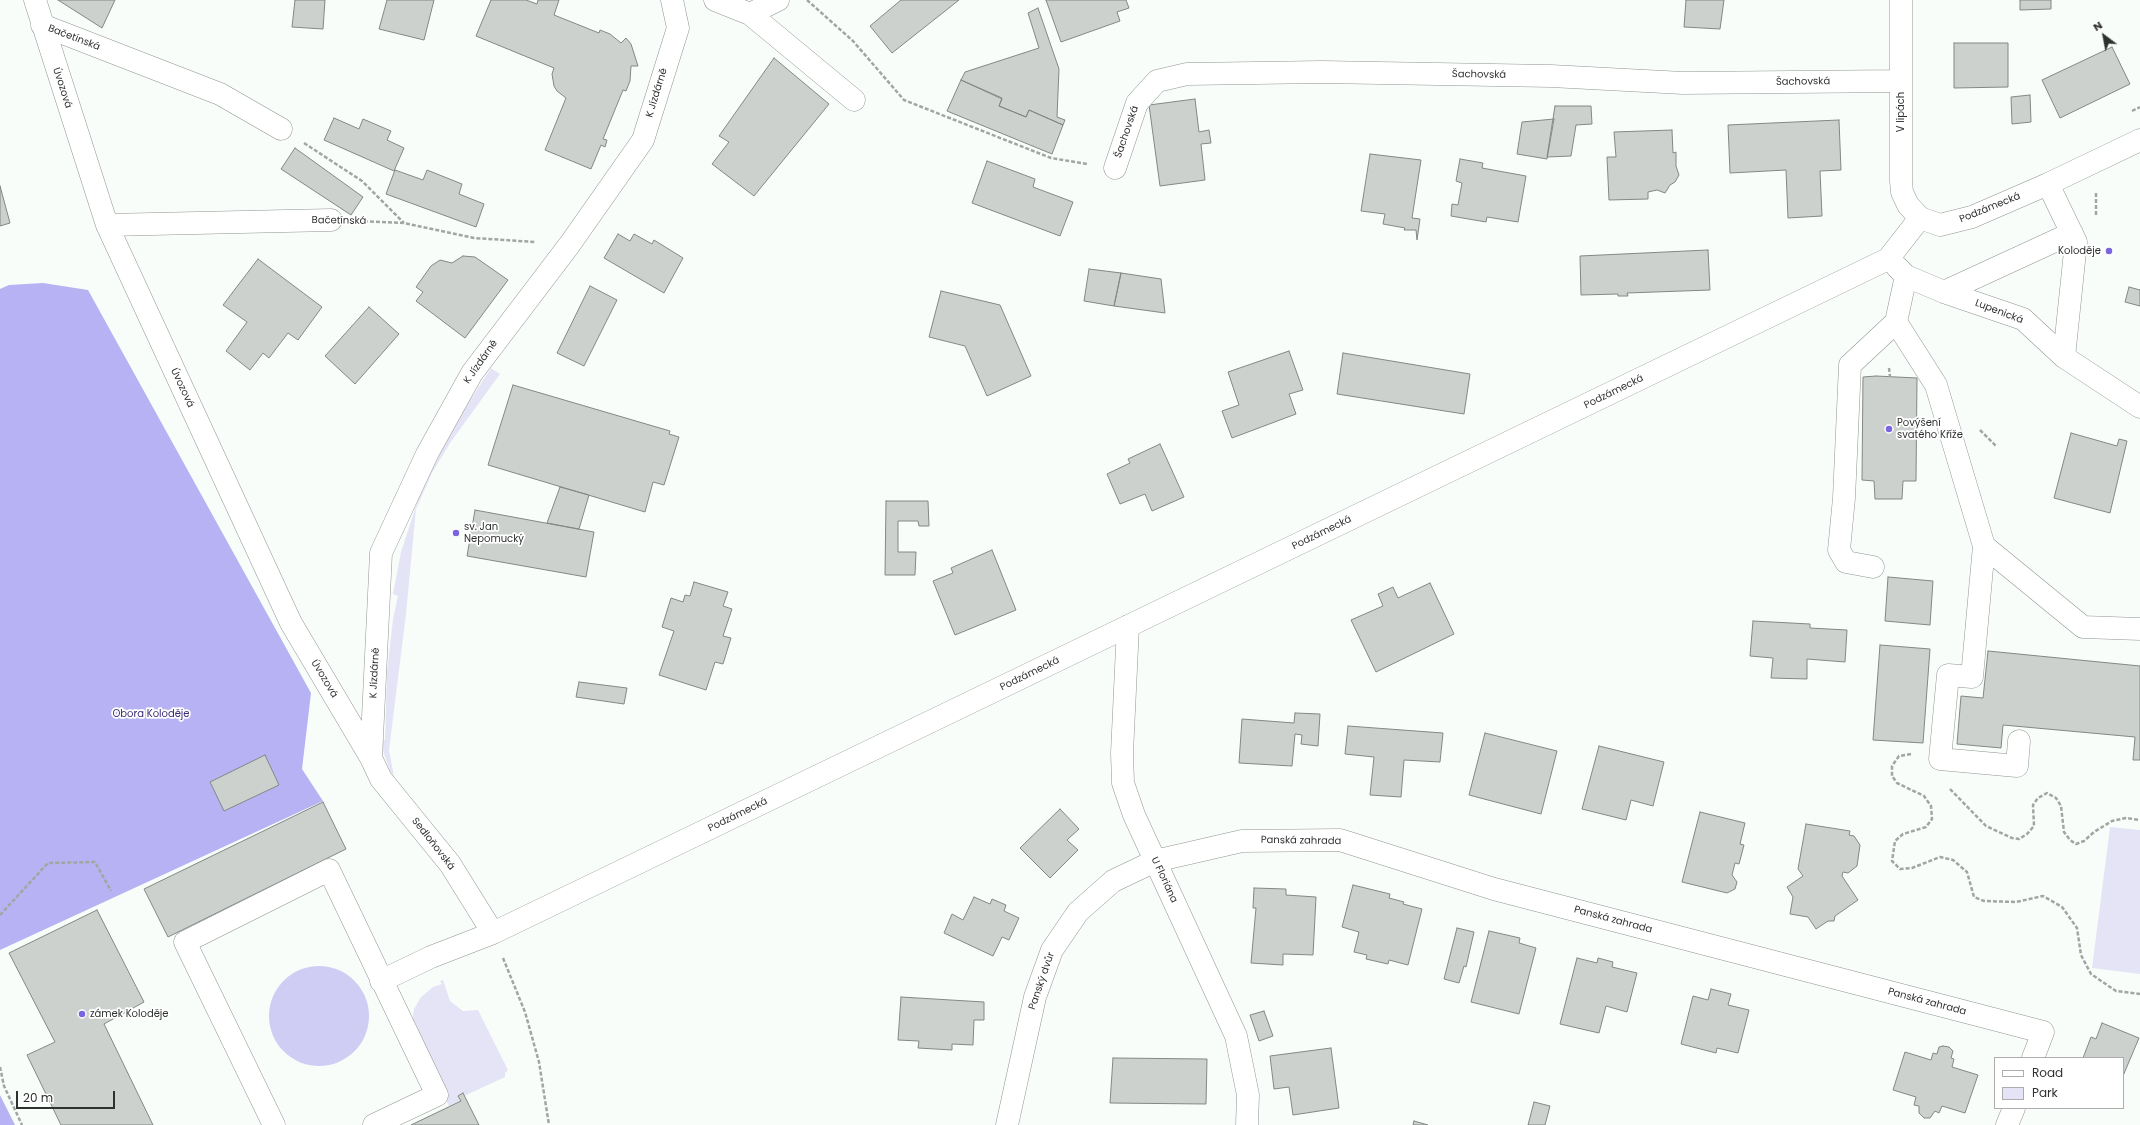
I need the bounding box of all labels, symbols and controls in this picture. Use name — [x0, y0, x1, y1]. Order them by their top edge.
north arrow — [2084, 16, 2124, 56]
text: N — [2090, 17, 2105, 35]
street label: Bačetínská — [46, 23, 102, 53]
street label: Úvozová — [50, 66, 74, 110]
street label: K Jízdárně — [644, 67, 670, 119]
street label: Šachovská — [1452, 69, 1506, 81]
street label: Šachovská — [1776, 76, 1830, 88]
street label: V lipách — [1895, 92, 1907, 132]
street label: Šachovská — [1112, 104, 1142, 160]
street label: Podzámecká — [1958, 190, 2022, 226]
street label: Bačetínská — [312, 215, 366, 227]
place label: Koloděje — [2058, 245, 2101, 257]
marker: Koloděje — [2104, 246, 2114, 256]
street label: Lupenická — [1973, 297, 2025, 327]
street label: K Jízdárně — [462, 338, 500, 386]
street label: Úvozová — [168, 366, 196, 410]
street label: Podzámecká — [1582, 372, 1646, 412]
place label: Povýšení svatého Kříže — [1897, 417, 1963, 440]
marker: Povýšení svatého Kříže — [1884, 424, 1894, 434]
street label: Podzámecká — [1290, 513, 1354, 553]
place label: sv. Jan Nepomucký — [464, 521, 524, 544]
marker: sv. Jan Nepomucký — [451, 528, 461, 538]
street label: K Jízdárně — [368, 647, 382, 699]
street label: Podzámecká — [998, 654, 1062, 694]
street label: Úvozová — [308, 658, 340, 700]
park label: Obora Koloděje — [112, 708, 190, 720]
street label: Podzámecká — [706, 795, 770, 835]
street label: Sedloňovská — [409, 815, 457, 873]
street label: Panská zahrada — [1261, 834, 1341, 848]
street label: U Floriána — [1148, 855, 1180, 905]
street label: Panská zahrada — [1573, 904, 1653, 936]
street label: Panský dvůr — [1027, 951, 1057, 1011]
street label: Panská zahrada — [1887, 986, 1967, 1018]
place label: zámek Koloděje — [90, 1008, 169, 1020]
marker: zámek Koloděje — [77, 1009, 87, 1019]
legend — [1994, 1057, 2124, 1109]
text: Road — [2032, 1064, 2063, 1081]
scale bar — [18, 1083, 117, 1109]
text: Park — [2032, 1084, 2058, 1101]
text: 20 m — [23, 1089, 53, 1106]

